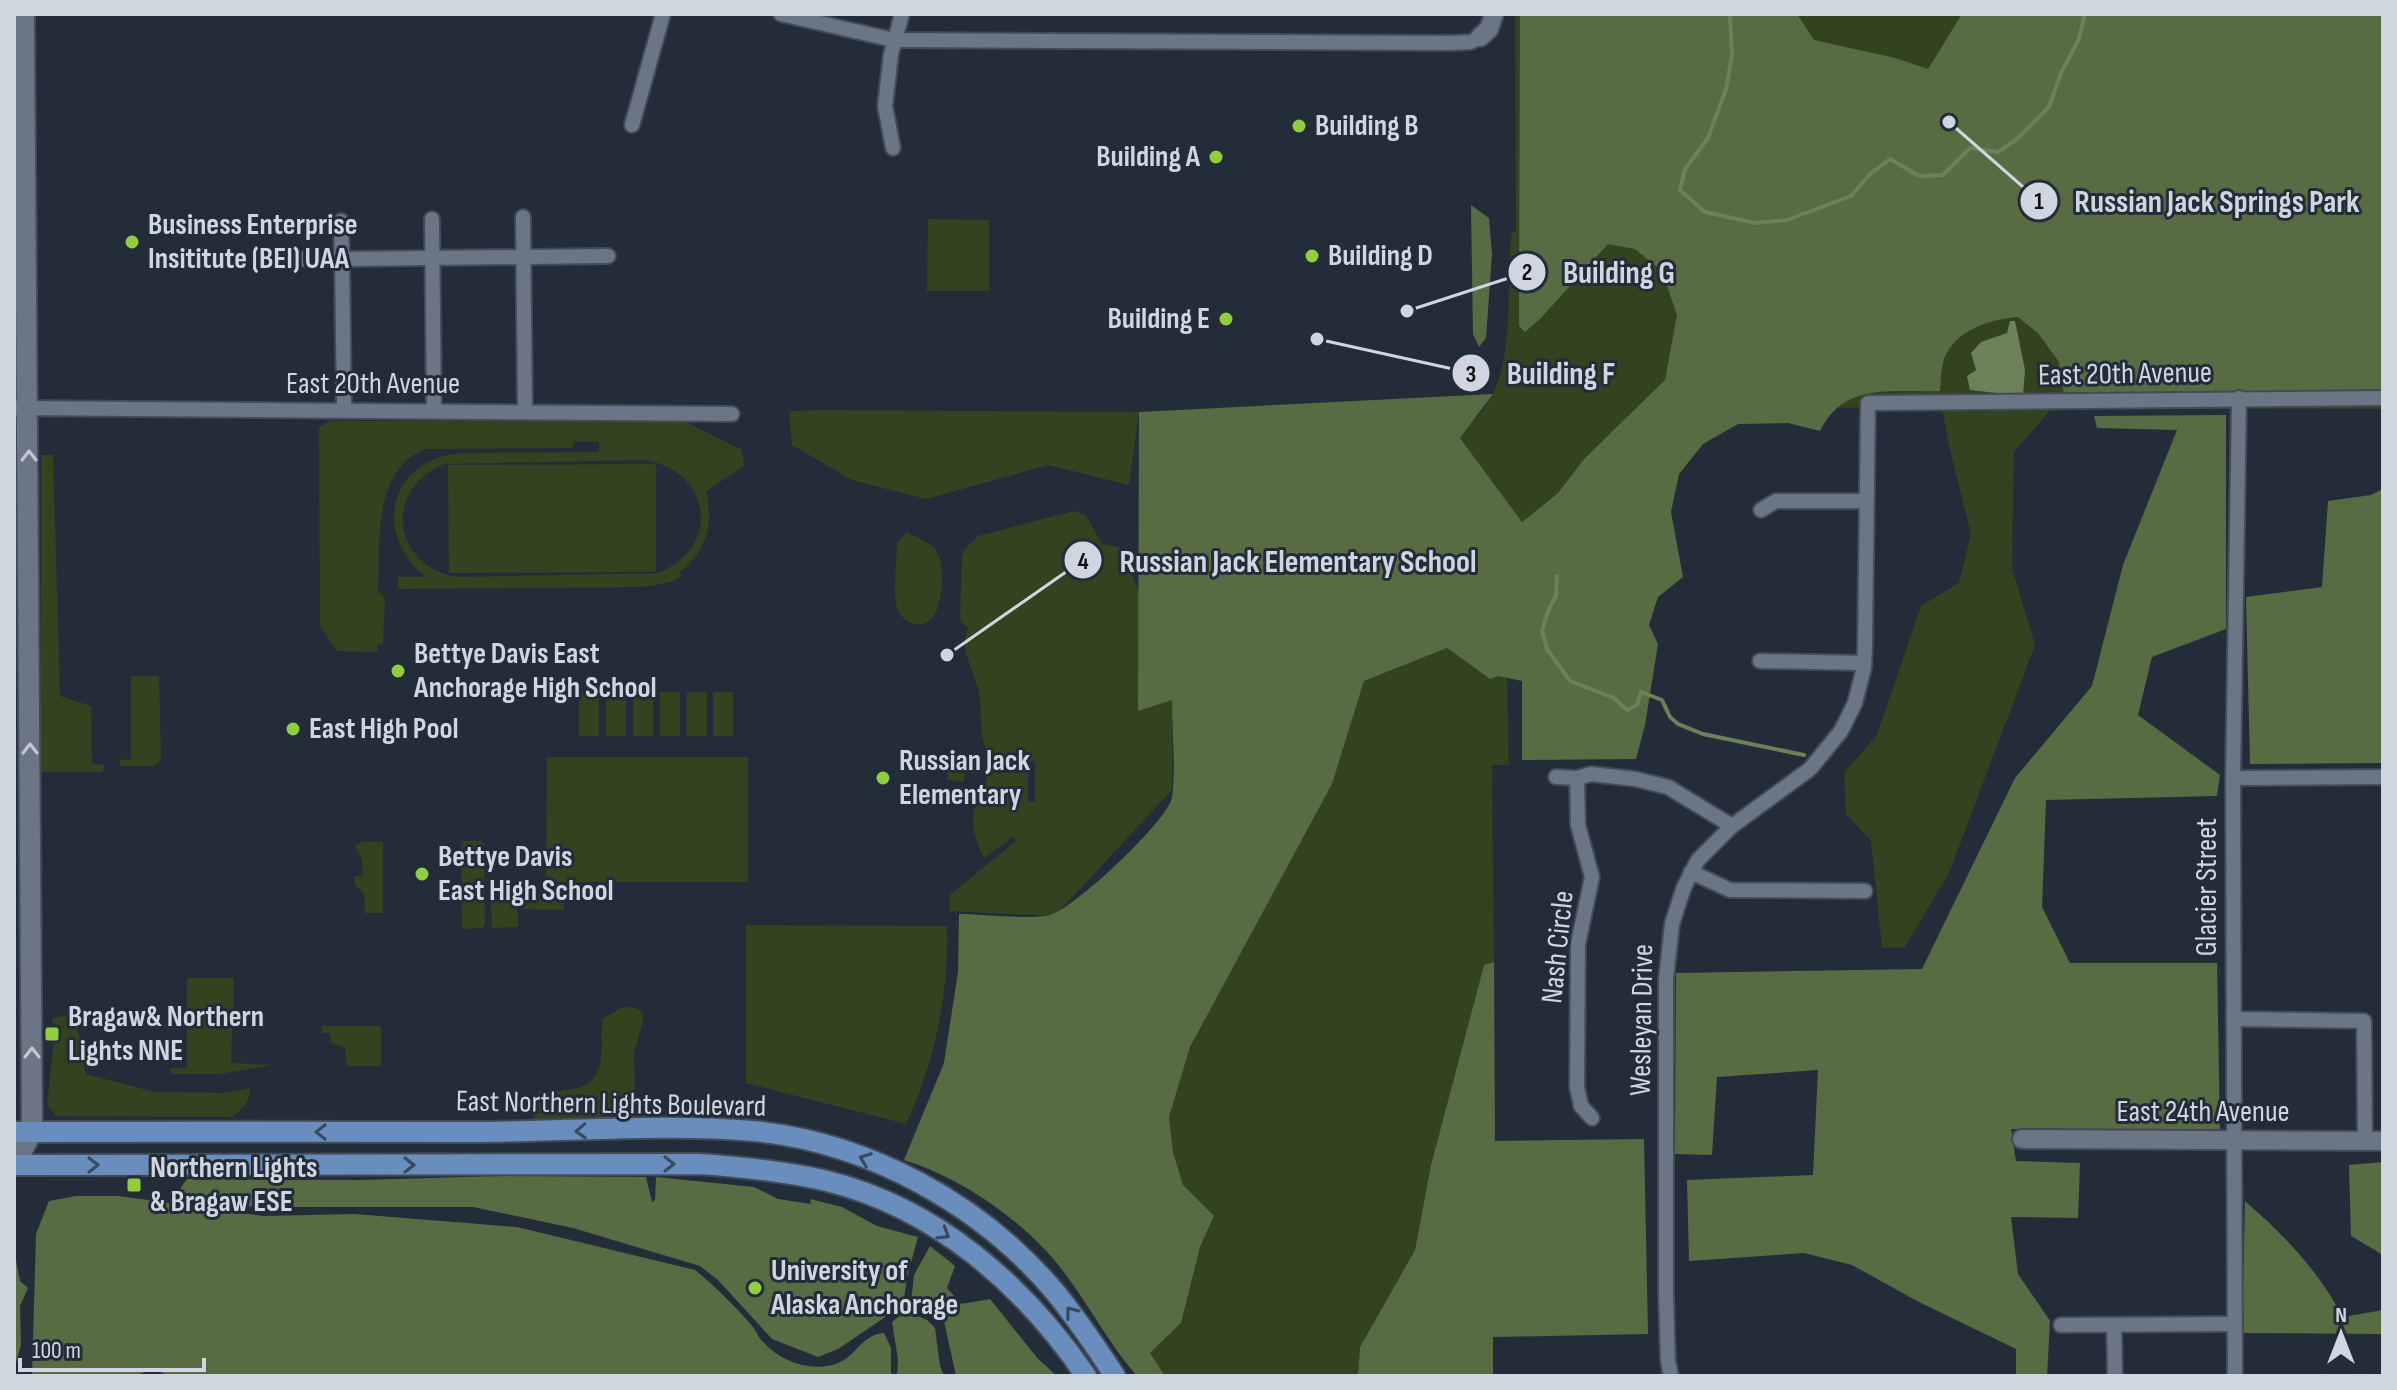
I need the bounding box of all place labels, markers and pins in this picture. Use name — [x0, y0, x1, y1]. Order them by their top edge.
place label: Building B — [1315, 108, 1419, 144]
marker: Building B — [1290, 117, 1308, 135]
place label: Building A — [1096, 139, 1201, 175]
marker: Building A — [1207, 148, 1225, 166]
callout: Russian Jack Springs Park — [2019, 173, 2376, 229]
place label: Business Enterprise Insititute (BEI) UAA — [148, 207, 358, 277]
marker: Business Enterprise Insititute (BEI) UAA — [123, 233, 141, 251]
place label: Building D — [1328, 238, 1433, 274]
callout: Building G — [1507, 244, 1691, 300]
marker: Building D — [1303, 247, 1321, 265]
place label: Building E — [1108, 301, 1210, 337]
marker: Building E — [1217, 310, 1235, 328]
callout: Building F — [1451, 345, 1631, 401]
callout: Russian Jack Elementary School — [1063, 532, 1492, 588]
place label: Bettye Davis East Anchorage High School — [413, 636, 657, 706]
marker: Bettye Davis East Anchorage High School — [389, 662, 407, 680]
place label: East High Pool — [309, 711, 459, 747]
marker: East High Pool — [284, 720, 302, 738]
place label: Russian Jack Elementary — [899, 743, 1031, 813]
marker: Russian Jack Elementary — [874, 769, 892, 787]
place label: Bettye Davis East High School — [438, 839, 614, 909]
marker: Bettye Davis East High School — [413, 865, 431, 883]
place label: Bragaw& Northern Lights NNE — [68, 999, 264, 1069]
marker: Bragaw& Northern Lights NNE — [43, 1025, 61, 1043]
place label: Northern Lights & Bragaw ESE — [150, 1150, 318, 1220]
marker: Northern Lights & Bragaw ESE — [125, 1176, 143, 1194]
place label: University of Alaska Anchorage — [770, 1253, 958, 1323]
marker: University of Alaska Anchorage — [746, 1279, 764, 1297]

